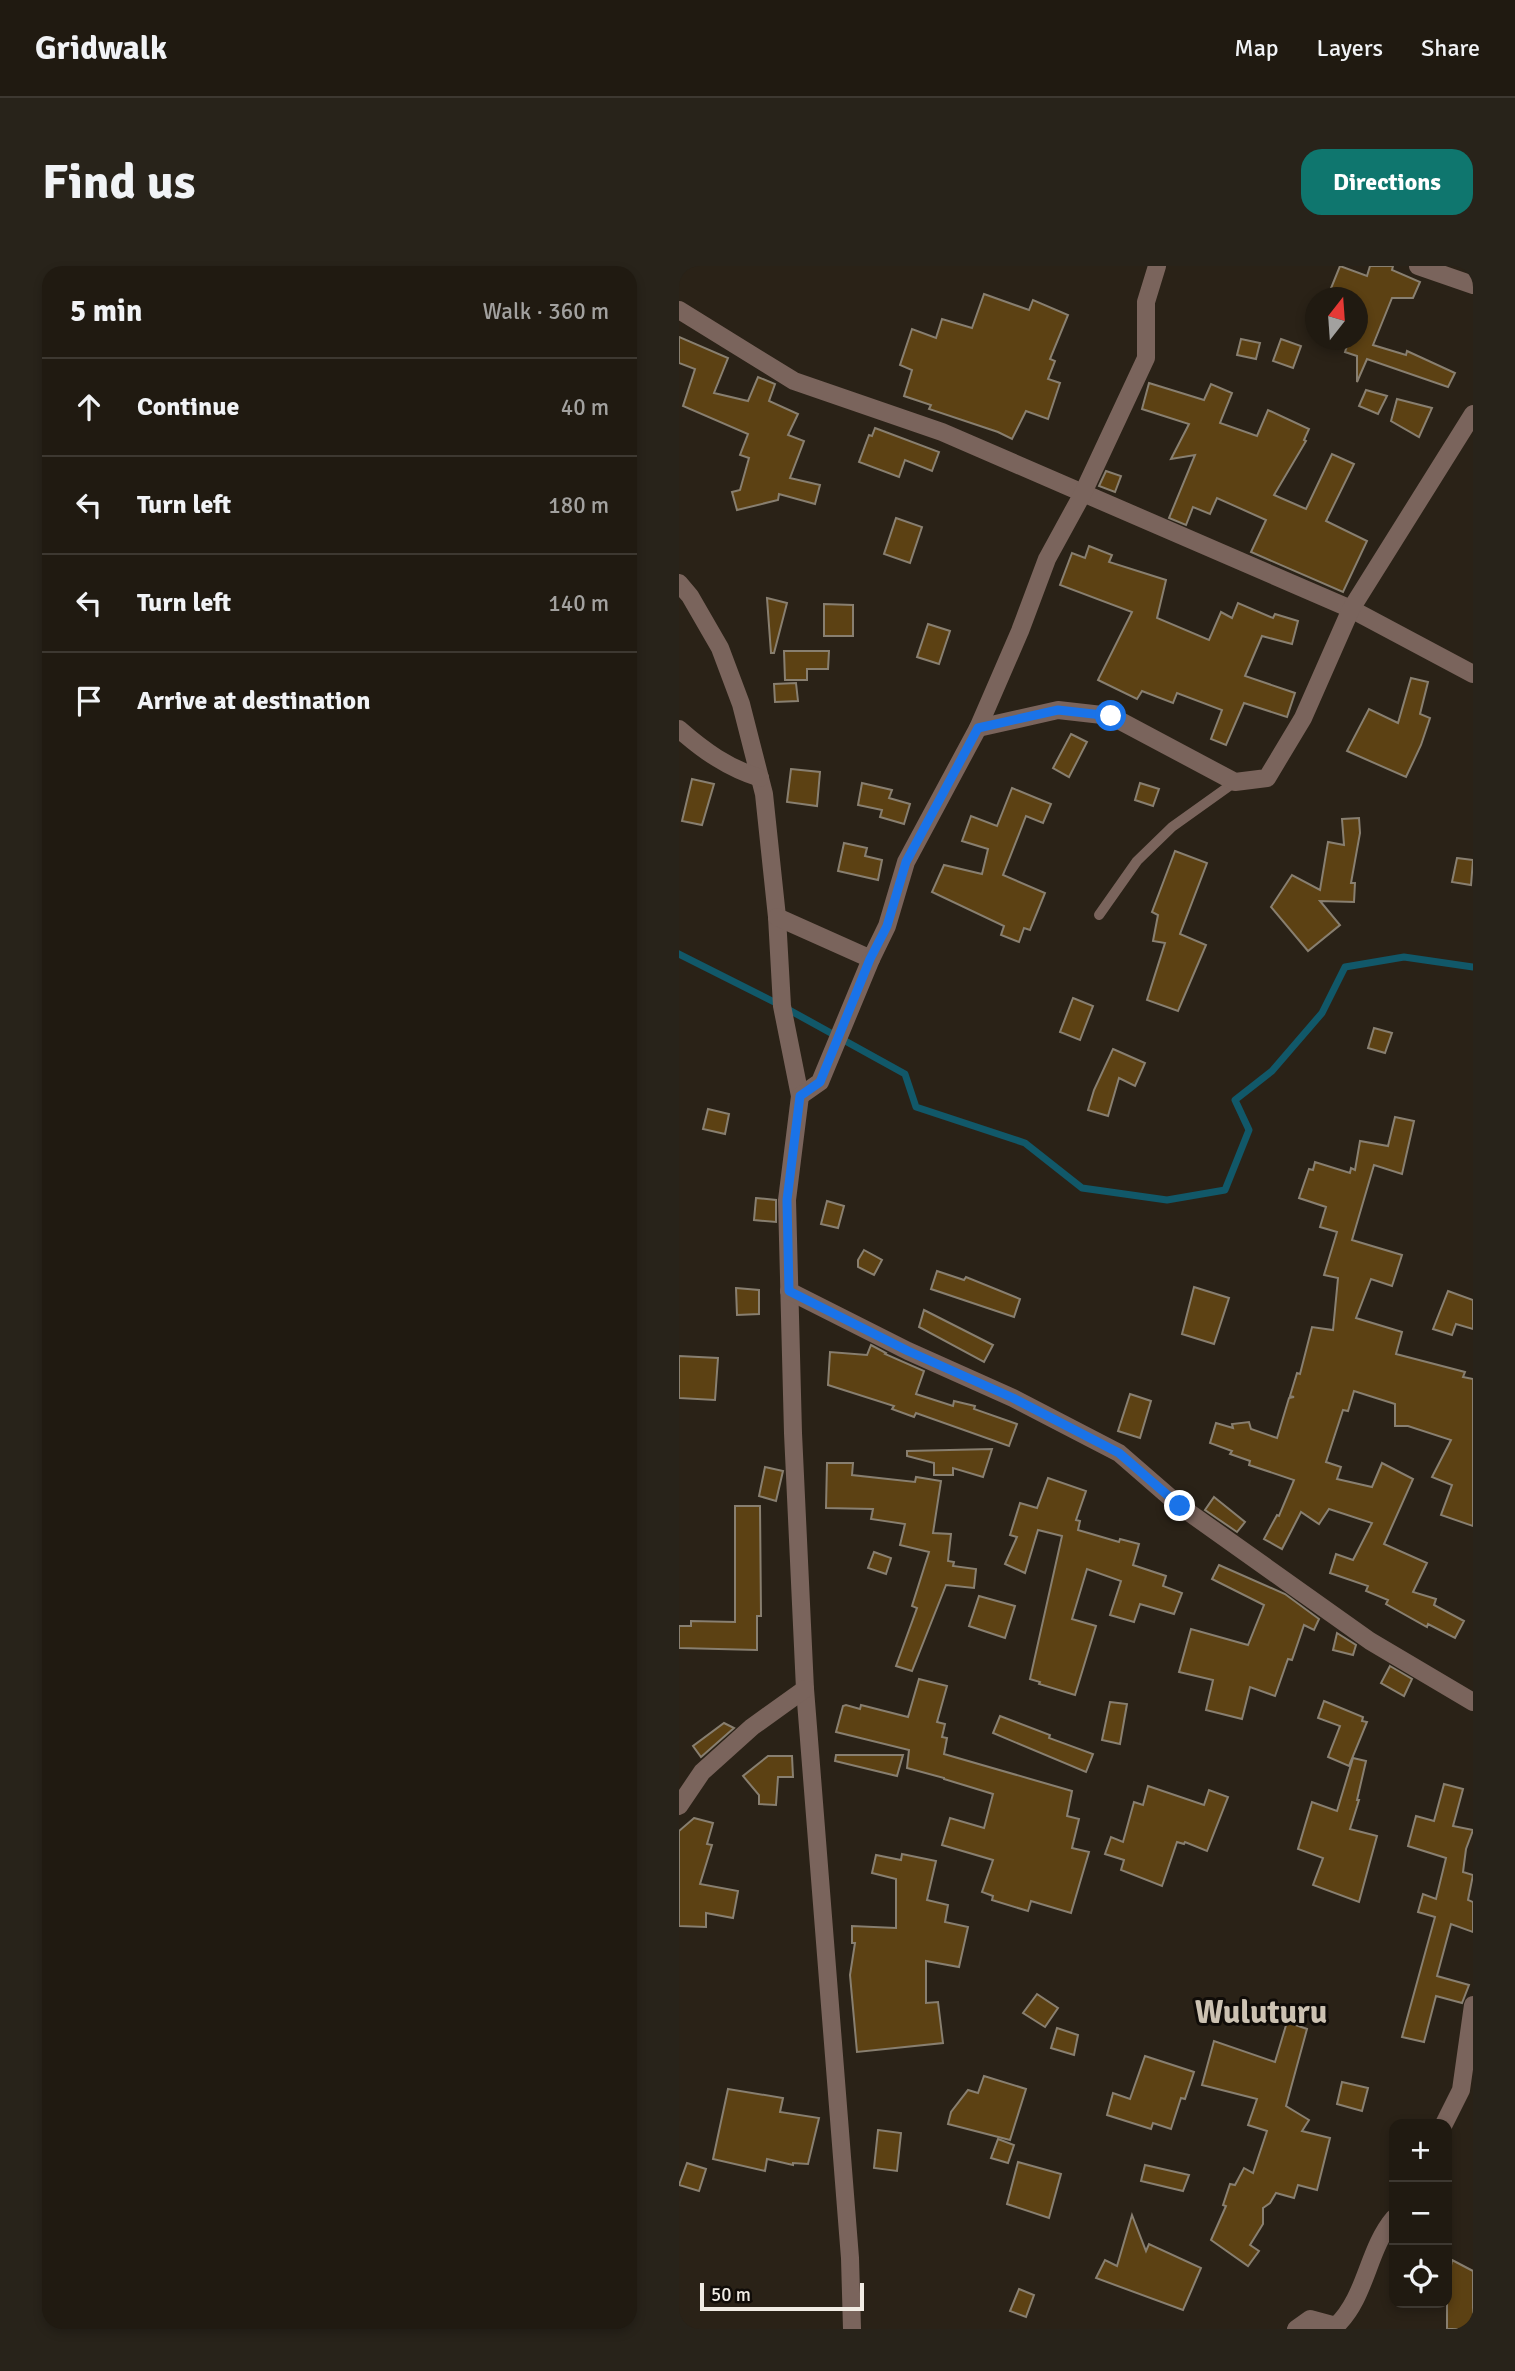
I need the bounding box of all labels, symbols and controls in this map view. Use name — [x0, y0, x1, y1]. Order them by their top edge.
text: Gridwalk — [35, 28, 167, 69]
text: Map — [1234, 33, 1279, 63]
text: Layers — [1317, 33, 1383, 63]
text: Share — [1421, 33, 1480, 63]
button: Directions — [1301, 149, 1473, 215]
text: Find us — [42, 152, 195, 212]
north arrow — [1305, 287, 1368, 350]
text: 5 min — [70, 293, 142, 330]
text: Walk · 360 m — [483, 297, 609, 326]
icon: ahead — [70, 388, 108, 426]
text: Continue — [137, 391, 239, 423]
text: 40 m — [561, 393, 609, 422]
icon: left — [70, 486, 108, 524]
text: Turn left — [137, 489, 231, 521]
text: 180 m — [548, 491, 609, 520]
icon: left — [70, 584, 108, 622]
text: Turn left — [137, 587, 231, 619]
text: 140 m — [548, 589, 609, 618]
icon: arrive — [70, 682, 108, 720]
text: Arrive at destination — [137, 685, 370, 717]
route start — [1095, 700, 1126, 731]
route end — [1164, 1490, 1195, 1521]
district label: Wuluturu — [1195, 1993, 1327, 2032]
map controls — [1389, 2119, 1452, 2308]
button: + — [1389, 2119, 1452, 2182]
button: − — [1389, 2182, 1452, 2245]
button: locate — [1389, 2245, 1452, 2308]
scale bar — [700, 2280, 865, 2312]
text: 50 m — [711, 2283, 751, 2307]

